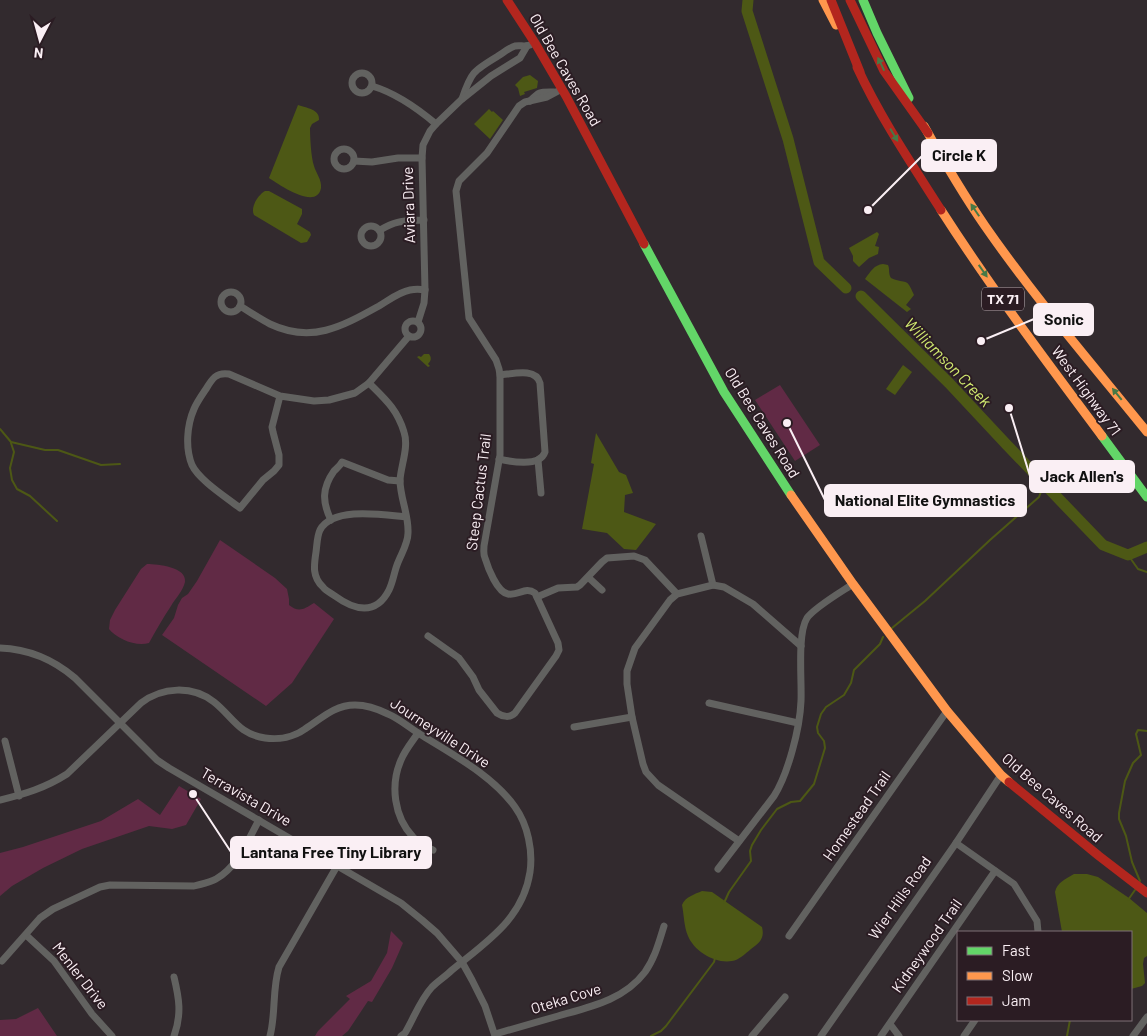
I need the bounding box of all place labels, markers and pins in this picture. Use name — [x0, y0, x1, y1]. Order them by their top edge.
callout: Circle K — [922, 140, 996, 171]
callout: Sonic — [1034, 304, 1093, 335]
callout: Jack Allen's — [1030, 461, 1134, 492]
callout: National Elite Gymnastics — [825, 485, 1026, 516]
callout: Lantana Free Tiny Library — [231, 837, 431, 868]

